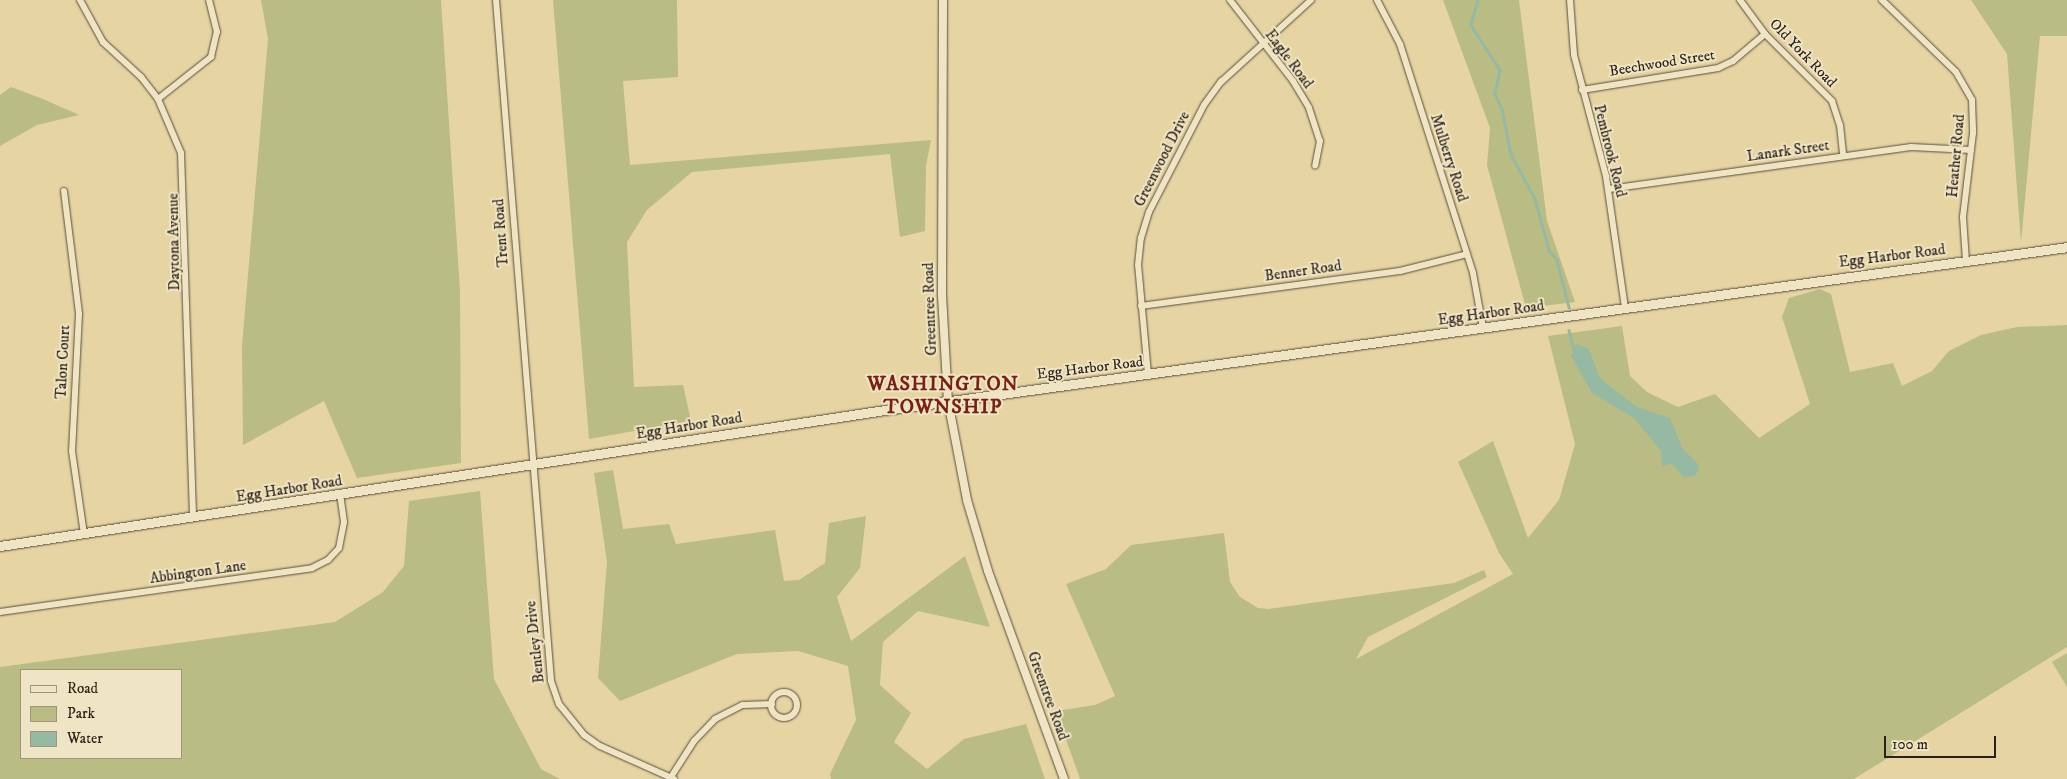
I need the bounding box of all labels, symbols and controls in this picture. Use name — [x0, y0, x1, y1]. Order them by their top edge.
street label: Old York Road — [1766, 15, 1840, 91]
street label: Eagle Road — [1261, 26, 1317, 92]
street label: Beechwood Street — [1608, 46, 1716, 80]
street label: Pembrook Road — [1590, 103, 1630, 199]
street label: Greenwood Drive — [1130, 108, 1194, 210]
street label: Mulberry Road — [1426, 112, 1472, 204]
street label: Heather Road — [1943, 114, 1969, 198]
street label: Lanark Street — [1746, 136, 1830, 166]
street label: Daytona Avenue — [164, 193, 184, 291]
street label: Trent Road — [490, 198, 512, 268]
street label: Egg Harbor Road — [1838, 241, 1946, 271]
street label: Benner Road — [1263, 257, 1343, 285]
street label: Greentree Road — [919, 262, 941, 356]
street label: Egg Harbor Road — [1437, 297, 1545, 329]
street label: Talon Court — [52, 325, 74, 399]
street label: Egg Harbor Road — [1036, 353, 1144, 383]
district label: WASHINGTON TOWNSHIP — [866, 373, 1020, 420]
street label: Egg Harbor Road — [635, 409, 743, 443]
street label: Egg Harbor Road — [235, 472, 343, 506]
street label: Abbington Lane — [149, 556, 247, 588]
street label: Bentley Drive — [522, 600, 548, 684]
street label: Greentree Road — [1024, 649, 1072, 743]
legend — [20, 669, 182, 759]
text: Road — [67, 679, 98, 698]
text: Park — [67, 704, 95, 723]
scale bar — [1887, 726, 2000, 758]
text: Water — [67, 729, 103, 748]
text: 100 m — [1892, 735, 1928, 754]

